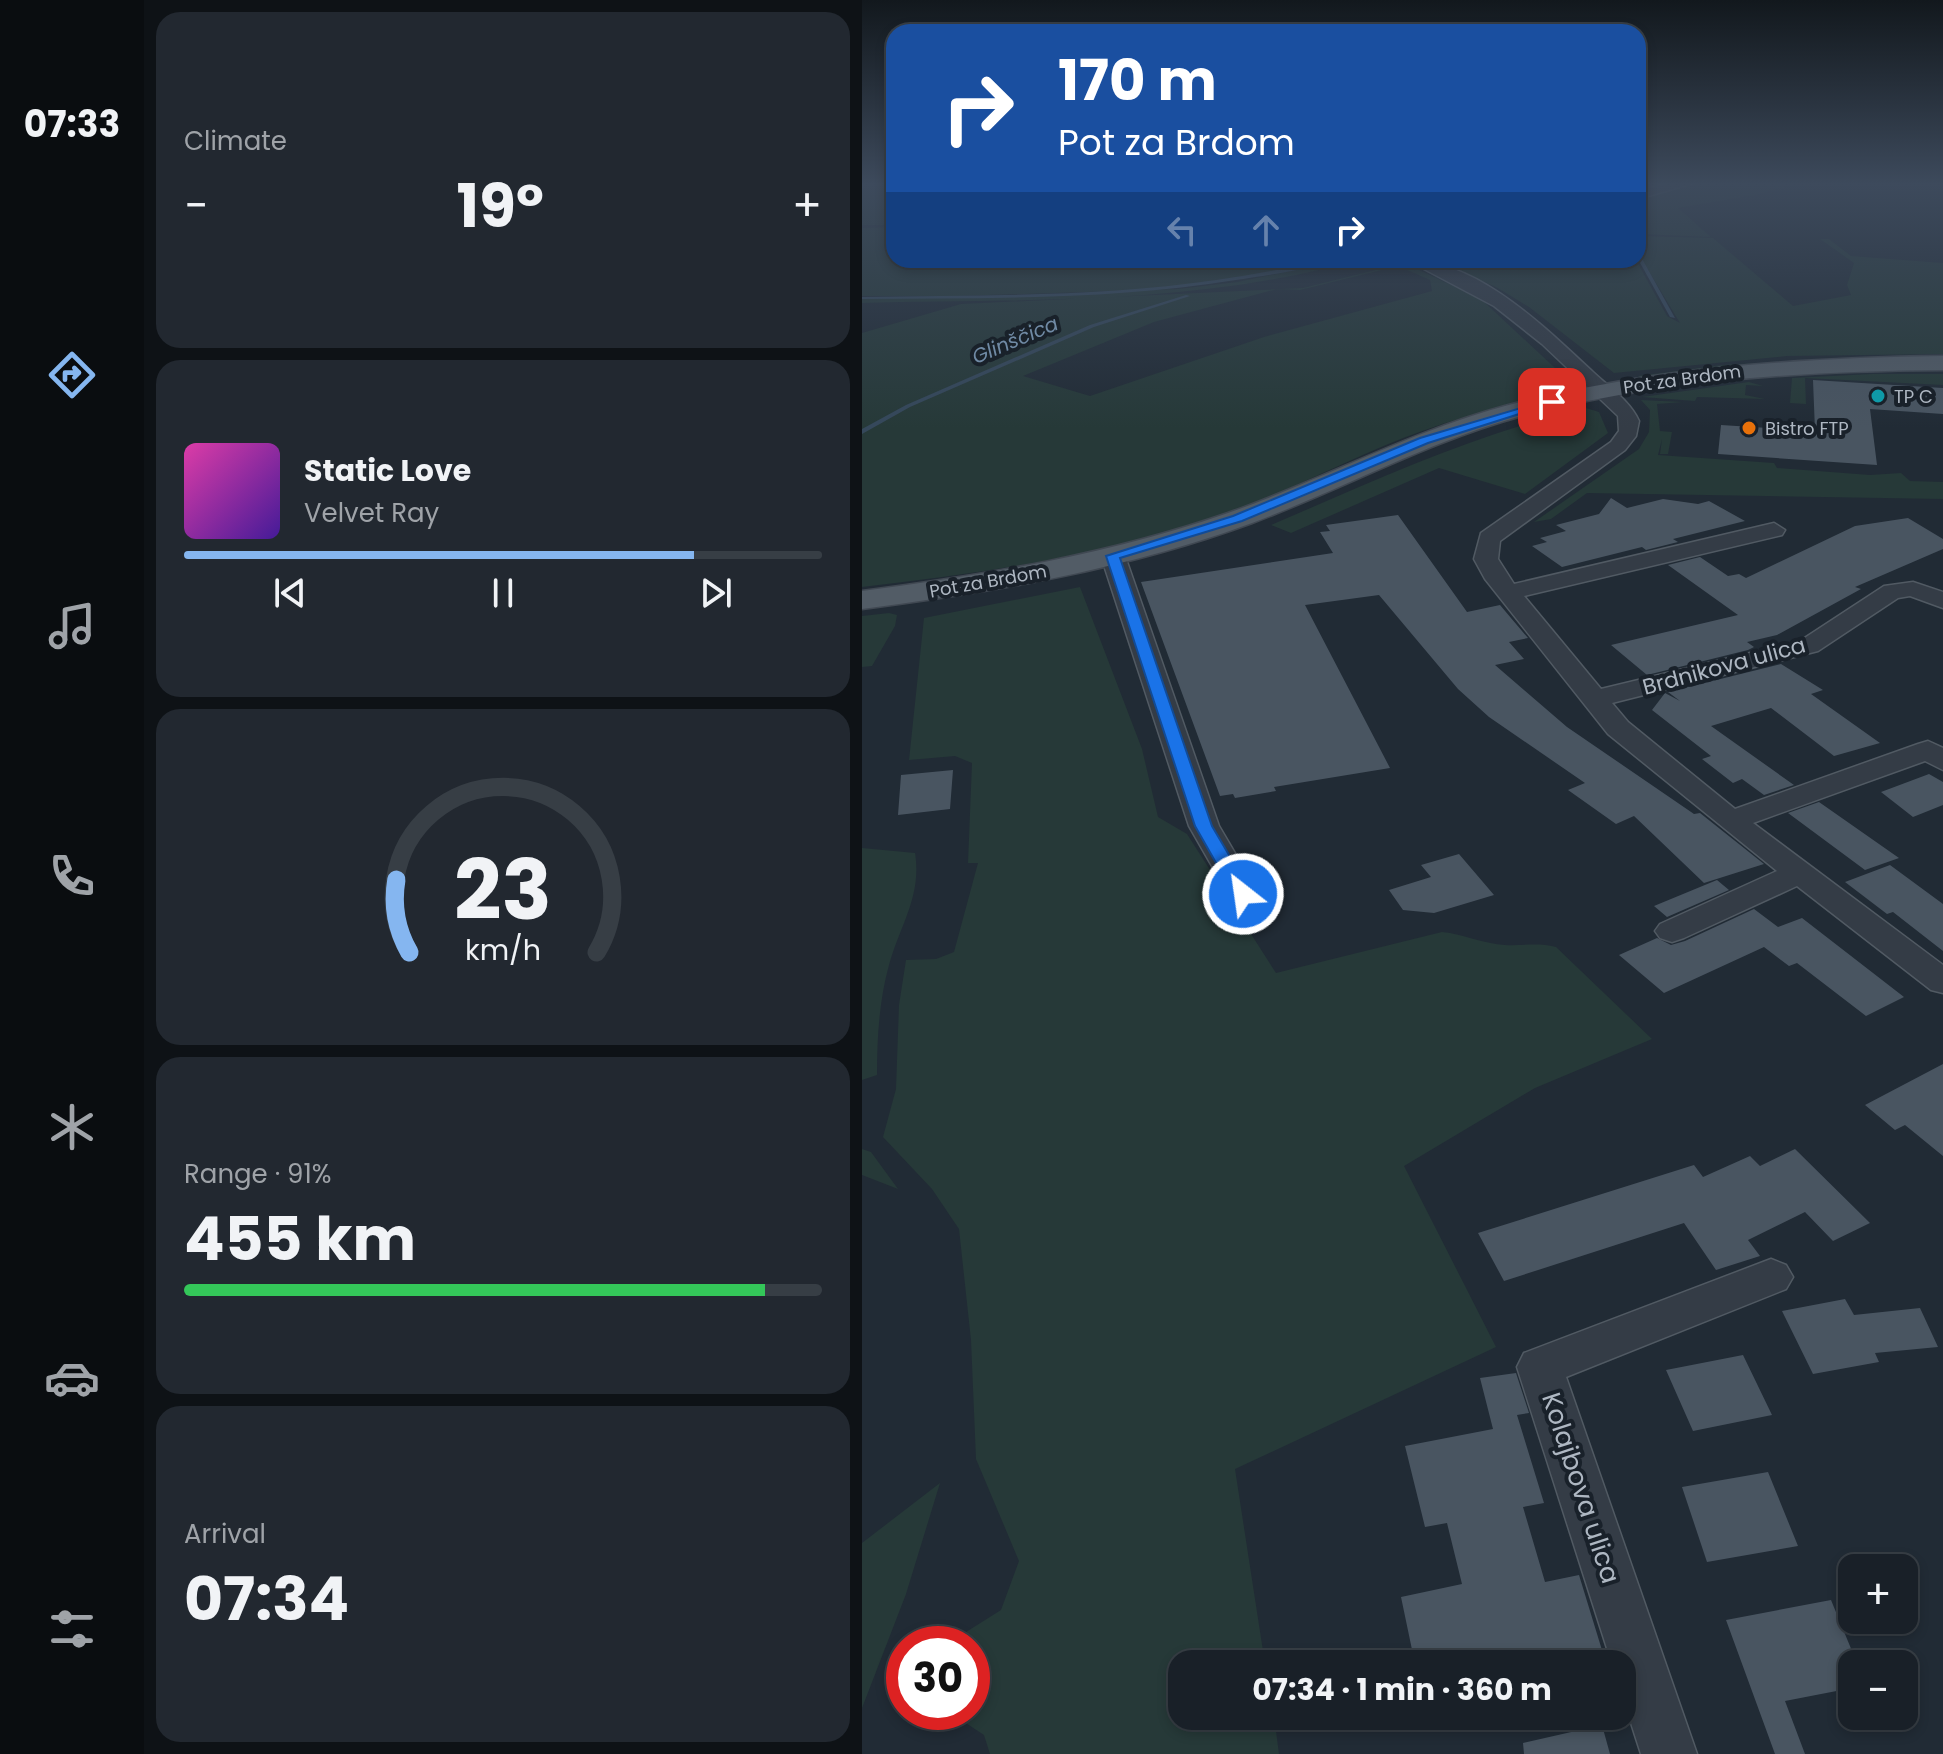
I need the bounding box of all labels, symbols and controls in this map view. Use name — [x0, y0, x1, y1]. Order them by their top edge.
text: 170 m — [1058, 41, 1217, 120]
icon: right — [926, 56, 1030, 160]
text: 07:33 — [24, 99, 120, 150]
text: Pot za Brdom — [1058, 117, 1295, 168]
text: Climate — [184, 123, 287, 159]
text: 19° — [456, 164, 544, 248]
text: − — [184, 175, 208, 236]
text: + — [792, 175, 822, 236]
icon: left — [1160, 208, 1204, 252]
icon: ahead — [1244, 208, 1288, 252]
icon: right — [1328, 208, 1372, 252]
water label: Glinščica — [967, 309, 1063, 371]
icon: directions — [44, 347, 100, 403]
street label: Pot za Brdom — [1622, 358, 1742, 400]
pin — [1518, 368, 1586, 436]
icon: arrive — [1530, 380, 1574, 424]
place label: TP C — [1894, 384, 1933, 409]
marker: TP C — [1869, 387, 1887, 405]
place label: Bistro FTP — [1765, 416, 1849, 441]
marker: Bistro FTP — [1740, 419, 1758, 437]
text: Static Love — [304, 449, 471, 492]
text: Velvet Ray — [304, 495, 439, 531]
street label: Pot za Brdom — [928, 558, 1048, 604]
icon: previous — [268, 571, 312, 615]
icon: pause — [481, 571, 525, 615]
icon: next — [694, 571, 738, 615]
icon: music — [44, 598, 100, 654]
street label: Brdnikova ulica — [1639, 629, 1809, 703]
text: 23 — [454, 832, 552, 948]
icon: phone — [44, 848, 100, 904]
position arrow — [1201, 852, 1285, 936]
text: km/h — [465, 930, 541, 970]
icon: climate — [44, 1099, 100, 1155]
text: Range · 91% — [184, 1156, 332, 1192]
text: 455 km — [184, 1197, 416, 1281]
icon: car — [44, 1350, 100, 1406]
street label: Kolajbova ulica — [1533, 1388, 1629, 1588]
text: Arrival — [184, 1516, 266, 1552]
map controls — [1838, 1554, 1918, 1730]
button: + — [1838, 1554, 1918, 1634]
text: 07:34 — [184, 1557, 349, 1641]
icon: filters — [44, 1601, 100, 1657]
speed limit sign: 30 — [886, 1626, 990, 1730]
button: − — [1838, 1650, 1918, 1730]
text: 07:34 · 1 min · 360 m — [1252, 1668, 1552, 1711]

